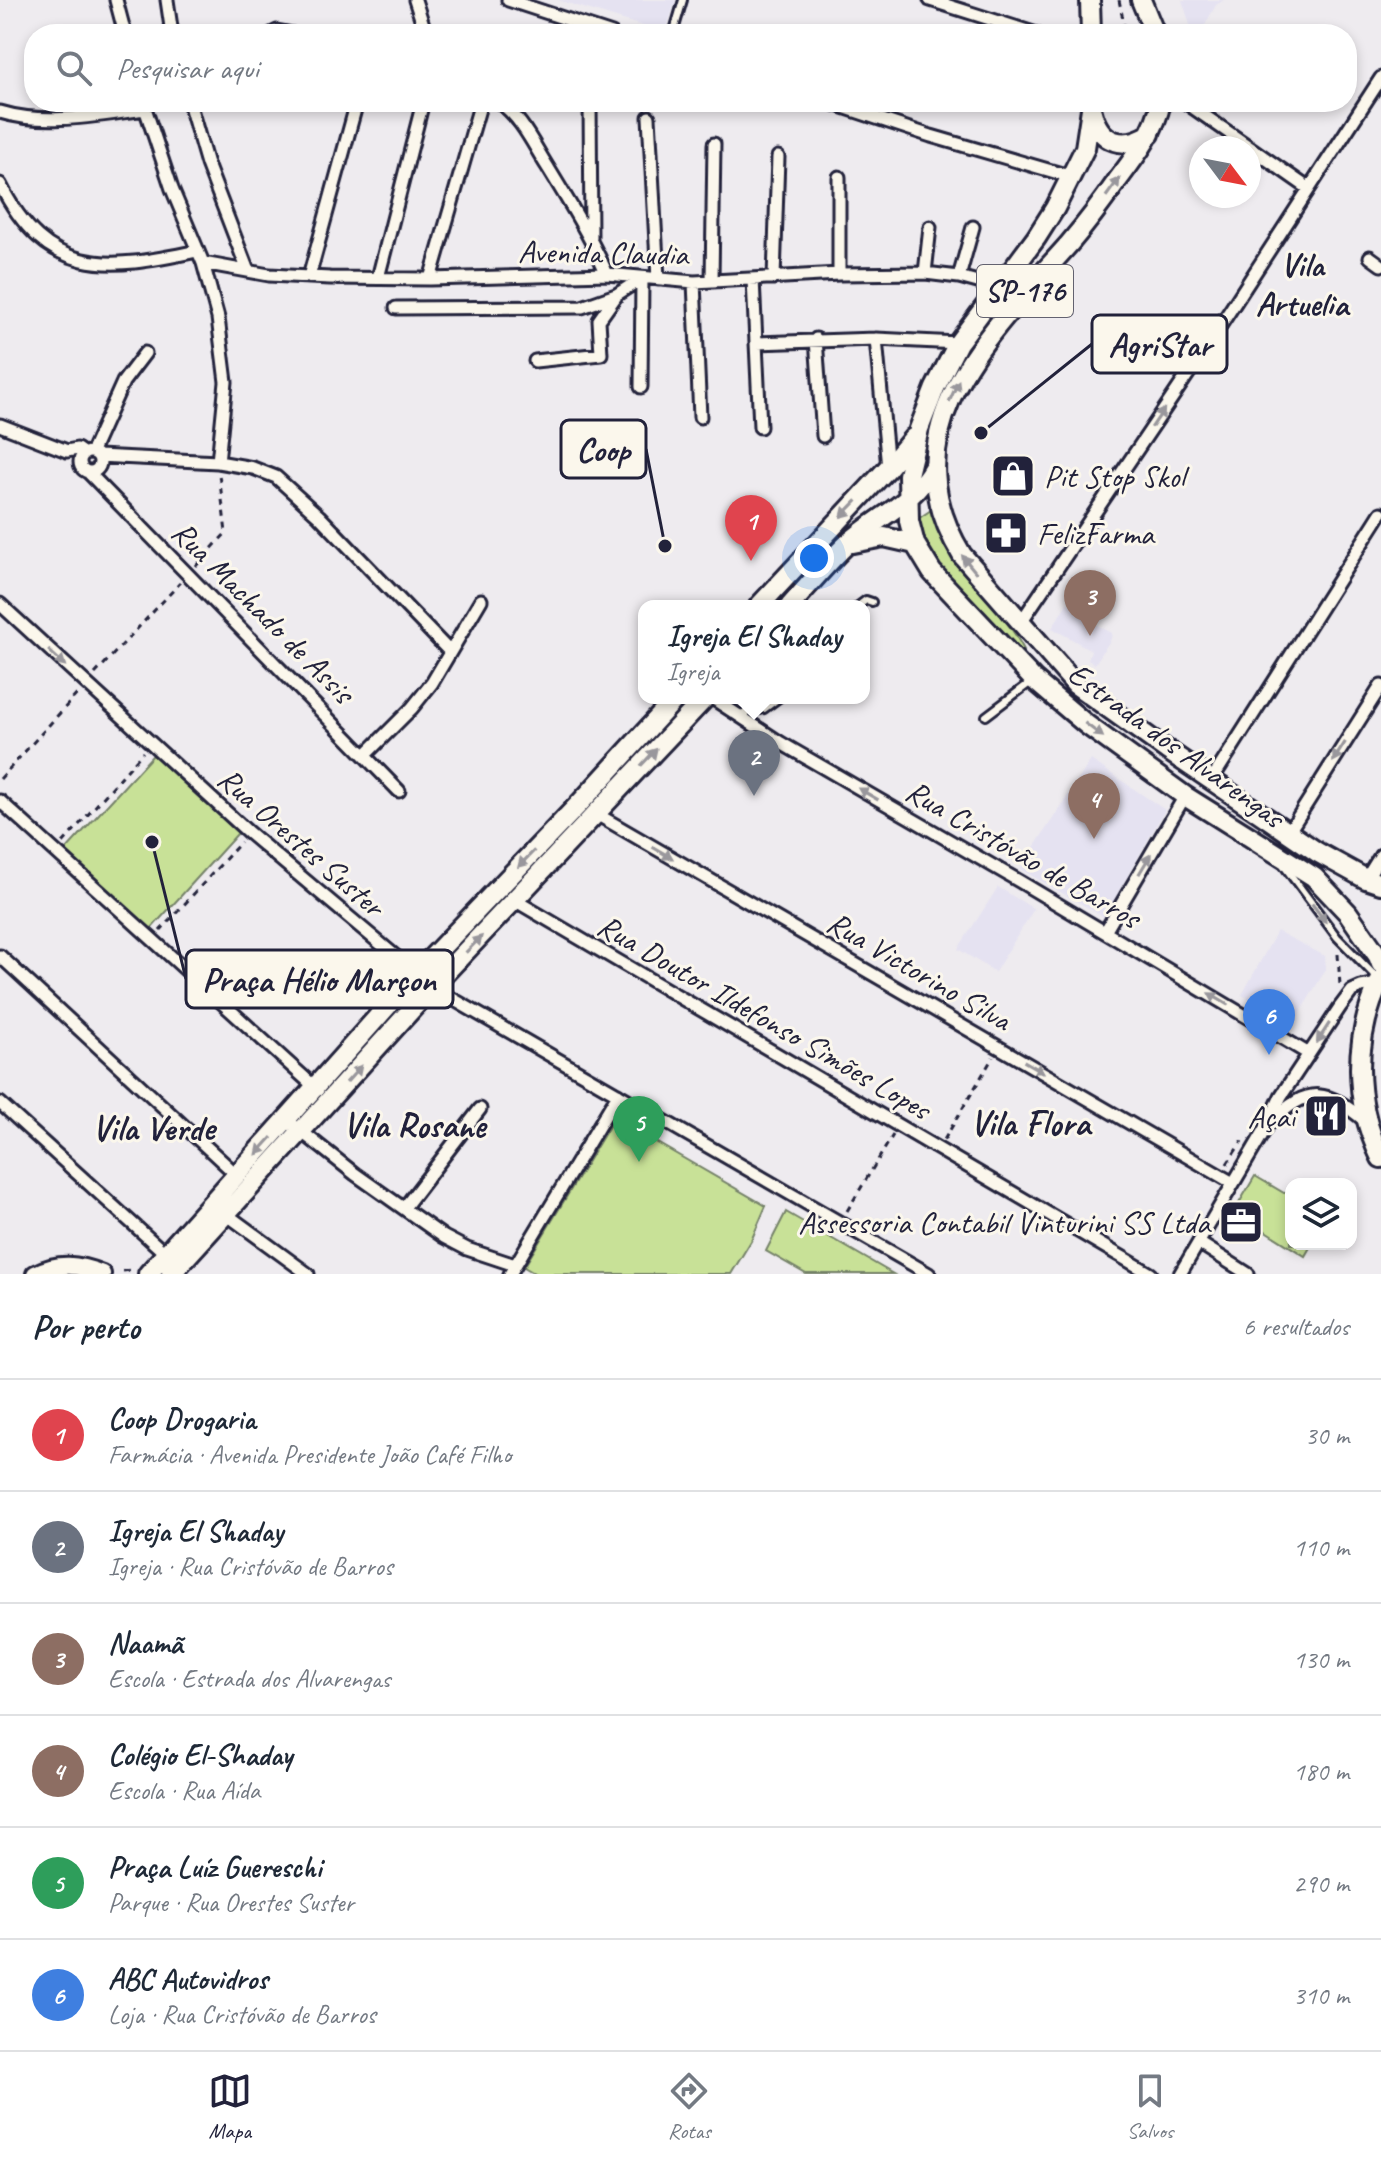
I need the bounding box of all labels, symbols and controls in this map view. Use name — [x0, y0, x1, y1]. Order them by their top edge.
search box — [24, 24, 1357, 112]
icon: search — [52, 46, 96, 90]
text: Pesquisar aqui — [116, 49, 259, 87]
north arrow — [1189, 136, 1261, 208]
one-way arrow — [1105, 176, 1121, 197]
street label: Avenida Claudia — [518, 231, 690, 275]
district label: Vila Artuelia — [1256, 243, 1351, 325]
road number: SP-176 — [977, 265, 1073, 317]
callout: AgriStar — [1092, 315, 1227, 373]
text: AgriStar — [1109, 323, 1215, 366]
one-way arrow — [948, 379, 961, 403]
one-way arrow — [1150, 408, 1165, 429]
callout: Coop — [561, 420, 646, 478]
text: Coop — [576, 428, 632, 471]
shop icon: Pit Stop Skol — [989, 452, 1037, 500]
place label: Pit Stop Skol — [1044, 456, 1190, 497]
pin: 1 — [725, 495, 777, 561]
one-way arrow — [840, 499, 859, 518]
pharmacy icon: FelizFarma — [982, 509, 1030, 557]
street label: Rua Machado de Assis — [163, 512, 365, 714]
place label: FelizFarma — [1037, 513, 1156, 554]
your location — [794, 538, 834, 578]
one-way arrow — [962, 554, 978, 574]
pin: 3 — [1064, 570, 1116, 636]
popup — [638, 600, 870, 704]
text: Igreja El Shaday — [667, 617, 842, 655]
one-way arrow — [47, 648, 66, 666]
street label: Estrada dos Alvarengas — [1060, 653, 1295, 839]
text: Igreja — [667, 655, 719, 688]
one-way arrow — [1084, 721, 1104, 737]
pin: 2 — [728, 730, 780, 796]
one-way arrow — [1333, 741, 1347, 763]
one-way arrow — [640, 748, 658, 767]
street label: Rua Orestes Suster — [209, 758, 395, 928]
street label: Rua Cristóvão de Barros — [899, 770, 1150, 939]
pin: 4 — [1068, 773, 1120, 839]
one-way arrow — [857, 787, 879, 801]
one-way arrow — [652, 846, 675, 860]
one-way arrow — [518, 850, 536, 869]
one-way arrow — [1137, 853, 1151, 876]
street label: Rua Victorino Silva — [820, 902, 1020, 1041]
one-way arrow — [1311, 902, 1327, 924]
street label: Rua Doutor Ildefonso Simões Lopes — [590, 905, 940, 1131]
one-way arrow — [464, 935, 483, 954]
callout: Praça Hélio Marçon — [186, 950, 453, 1008]
text: Praça Hélio Marçon — [202, 958, 437, 1001]
pin: 6 — [1243, 989, 1295, 1055]
one-way arrow — [1207, 993, 1229, 1007]
one-way arrow — [1316, 1022, 1331, 1043]
one-way arrow — [1023, 1060, 1045, 1074]
one-way arrow — [345, 1065, 363, 1084]
restaurant icon: Açai — [1302, 1092, 1350, 1140]
pin: 5 — [613, 1096, 665, 1162]
place label: Açai — [1248, 1096, 1299, 1137]
district label: Vila Flora — [970, 1100, 1093, 1146]
district label: Vila Rosane — [343, 1102, 488, 1148]
district label: Vila Verde — [92, 1105, 217, 1151]
one-way arrow — [256, 1136, 273, 1156]
map controls — [1285, 1178, 1357, 1250]
button: layers — [1285, 1178, 1357, 1250]
office icon: Assessoria Contabil Vinturini SS Ltda — [1217, 1198, 1265, 1246]
place label: Assessoria Contabil Vinturini SS Ltda — [798, 1202, 1212, 1243]
text: Por perto — [32, 1305, 140, 1348]
text: 6 resultados — [1243, 1310, 1349, 1343]
text: Coop Drogaria — [108, 1400, 255, 1438]
text: 1 — [52, 1419, 64, 1452]
text: 30 m — [1305, 1419, 1349, 1452]
text: Farmácia · Avenida Presidente João Café Filho — [108, 1438, 511, 1471]
text: Igreja El Shaday — [108, 1512, 283, 1550]
text: 2 — [52, 1531, 64, 1564]
text: 110 m — [1293, 1531, 1349, 1564]
text: Igreja · Rua Cristóvão de Barros — [108, 1550, 393, 1583]
text: Naamã — [108, 1624, 182, 1662]
text: 3 — [52, 1643, 64, 1676]
text: 130 m — [1293, 1643, 1349, 1676]
text: Escola · Estrada dos Alvarengas — [108, 1662, 390, 1695]
text: Colégio El-Shaday — [108, 1736, 292, 1774]
text: 4 — [52, 1755, 64, 1788]
text: 180 m — [1293, 1755, 1349, 1788]
text: Escola · Rua Aída — [108, 1774, 260, 1807]
text: Praça Luíz Guereschi — [108, 1848, 322, 1886]
text: 5 — [52, 1867, 64, 1900]
text: 290 m — [1293, 1867, 1349, 1900]
text: Parque · Rua Orestes Suster — [108, 1886, 354, 1919]
text: ABC Autovidros — [108, 1960, 268, 1998]
text: 6 — [52, 1979, 64, 2012]
text: 310 m — [1293, 1979, 1349, 2012]
text: Loja · Rua Cristóvão de Barros — [108, 1998, 376, 2031]
tab: Mapa — [208, 2069, 252, 2145]
tab: Rotas — [667, 2069, 711, 2145]
tab: Salvos — [1127, 2069, 1173, 2145]

